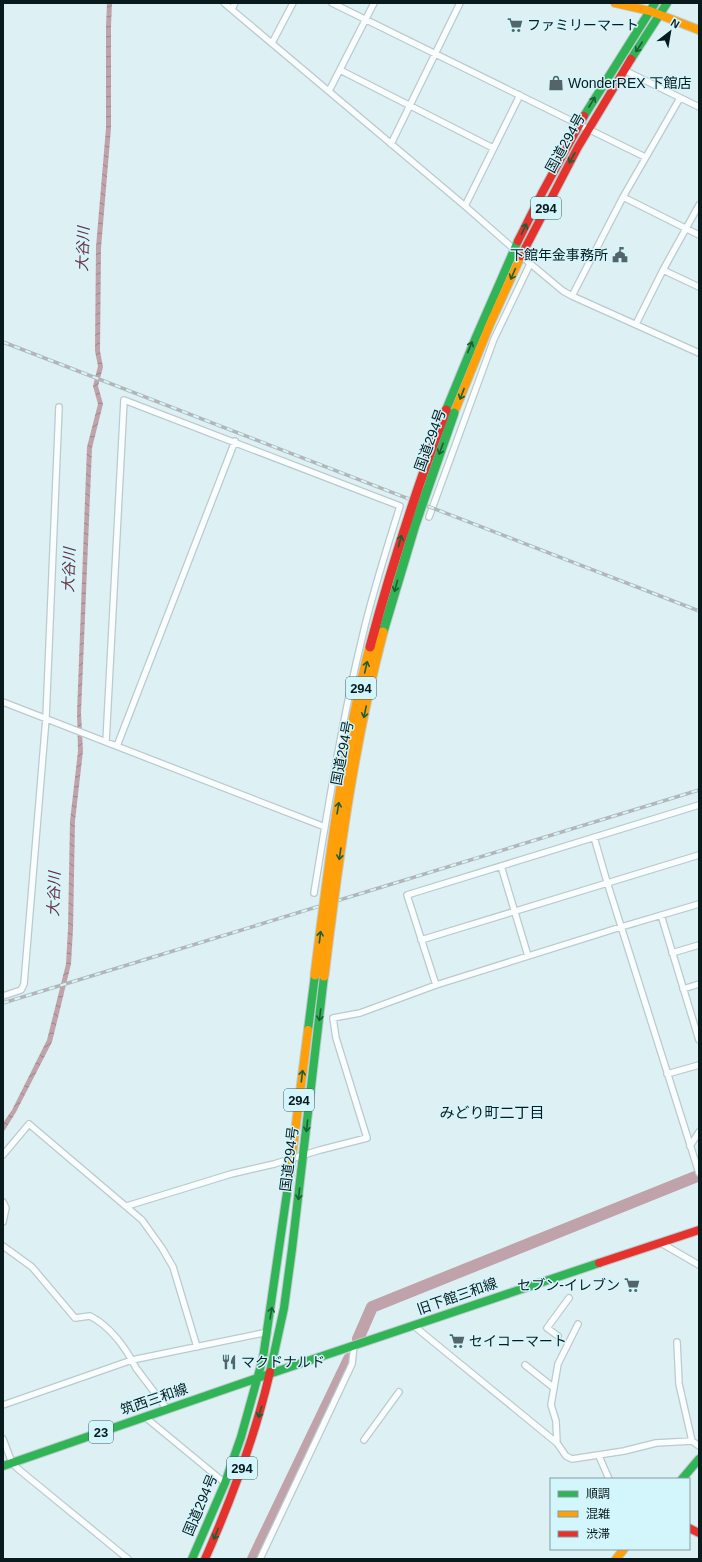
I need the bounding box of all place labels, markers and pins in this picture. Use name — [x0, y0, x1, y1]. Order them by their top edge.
supermarket icon: ファミリーマート — [506, 16, 524, 34]
place label: ファミリーマート — [527, 17, 639, 33]
shop icon: WonderREX 下館店 — [547, 74, 565, 92]
place label: WonderREX 下館店 — [568, 75, 691, 91]
public building icon: 下館年金事務所 — [611, 246, 629, 264]
place label: 下館年金事務所 — [510, 247, 608, 263]
supermarket icon: セブン-イレブン — [623, 1276, 641, 1294]
place label: セブン-イレブン — [517, 1277, 620, 1293]
supermarket icon: セイコーマート — [448, 1332, 466, 1350]
place label: セイコーマート — [469, 1333, 567, 1349]
restaurant icon: マクドナルド — [220, 1353, 238, 1371]
place label: マクドナルド — [241, 1354, 325, 1370]

